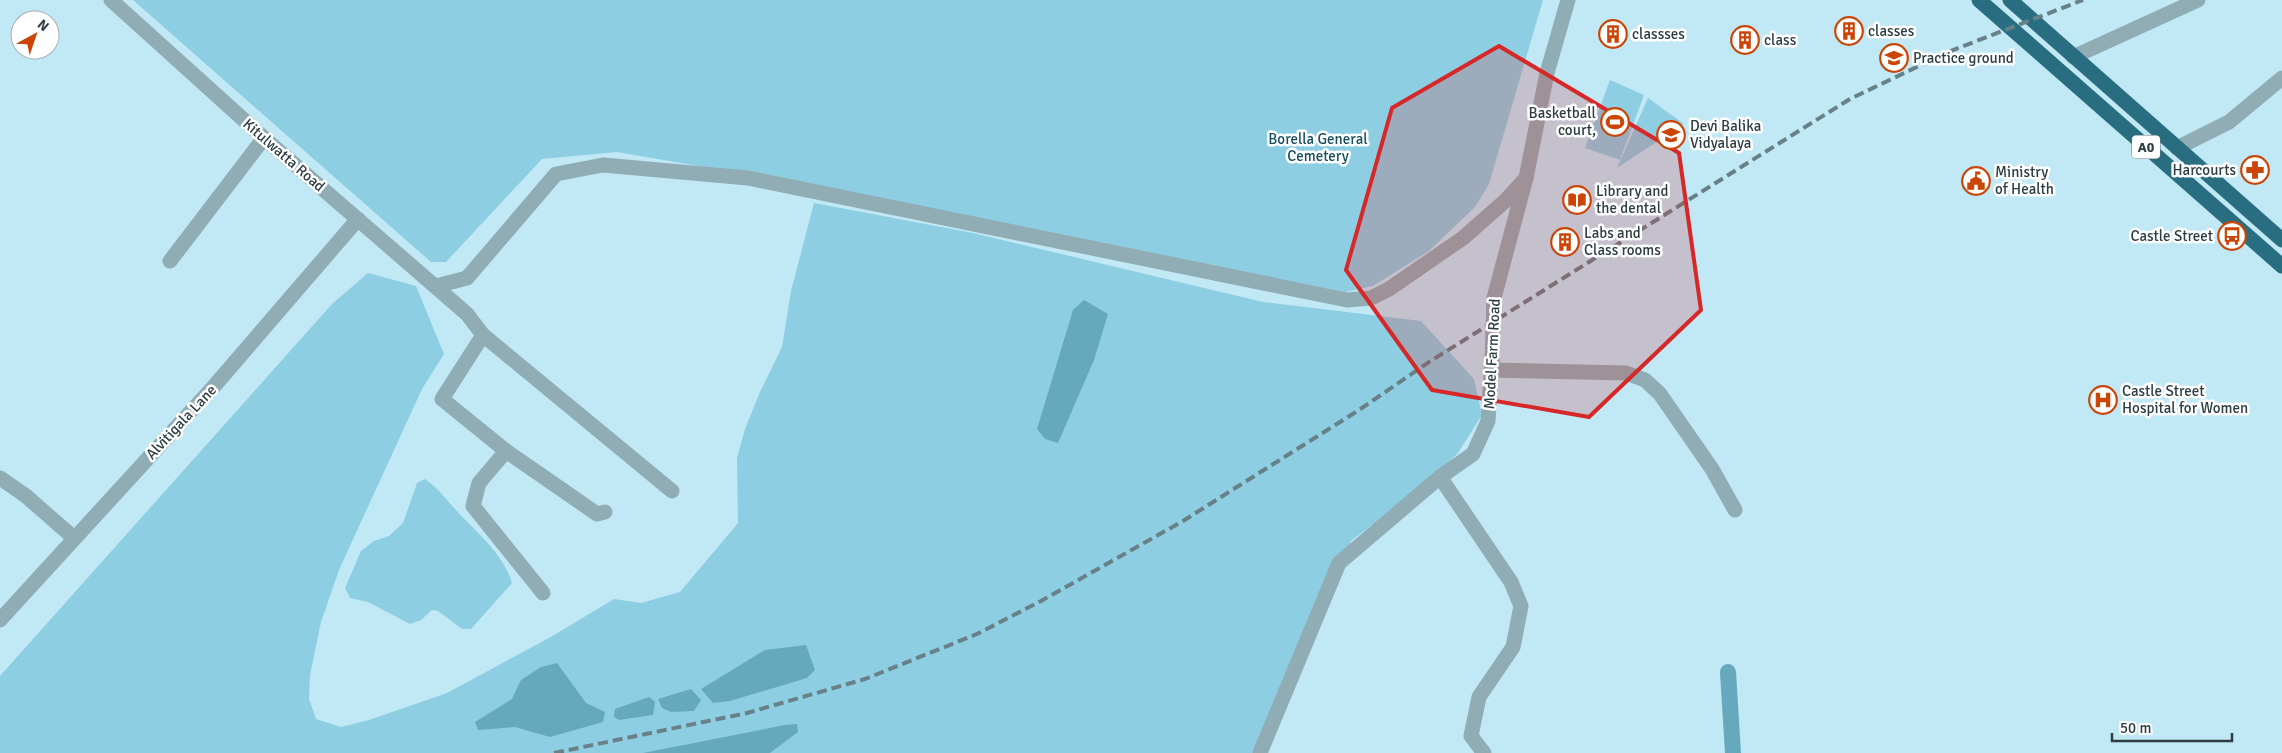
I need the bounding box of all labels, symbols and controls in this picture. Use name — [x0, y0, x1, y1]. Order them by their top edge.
north arrow — [10, 10, 60, 60]
text: N — [34, 16, 52, 35]
building icon: classes — [1834, 16, 1864, 46]
building icon: classses — [1598, 19, 1628, 49]
place label: classes — [1868, 22, 1915, 40]
place label: classses — [1632, 25, 1685, 43]
building icon: class — [1730, 25, 1760, 55]
place label: class — [1764, 31, 1797, 49]
school or university icon: Practice ground — [1879, 43, 1909, 73]
place label: Practice ground — [1913, 49, 2014, 67]
place label: Basketball court, — [1529, 104, 1596, 139]
sports icon: Basketball court, — [1600, 107, 1630, 137]
street label: Kitulwatta Road — [239, 115, 329, 195]
place label: Devi Balika Vidyalaya — [1690, 117, 1761, 152]
school or university icon: Devi Balika Vidyalaya — [1656, 120, 1686, 150]
park label: Borella General Cemetery — [1268, 130, 1368, 165]
road number: A0 — [2132, 136, 2160, 158]
pharmacy icon: Harcourts — [2240, 155, 2270, 185]
place label: Harcourts — [2172, 161, 2236, 179]
place label: Ministry of Health — [1995, 163, 2054, 198]
public building icon: Ministry of Health — [1961, 166, 1991, 196]
place label: Library and the dental — [1596, 182, 1669, 217]
library icon: Library and the dental — [1562, 185, 1592, 215]
bus stop icon: Castle Street — [2217, 221, 2247, 251]
place label: Labs and Class rooms — [1584, 224, 1661, 259]
building icon: Labs and Class rooms — [1550, 227, 1580, 257]
place label: Castle Street — [2130, 227, 2213, 245]
street label: Model Farm Road — [1480, 298, 1504, 410]
street label: Alvitigala Lane — [142, 381, 220, 463]
place label: Castle Street Hospital for Women — [2122, 382, 2248, 417]
hospital icon: Castle Street Hospital for Women — [2088, 385, 2118, 415]
scale bar — [2112, 710, 2232, 742]
text: 50 m — [2120, 719, 2151, 737]

